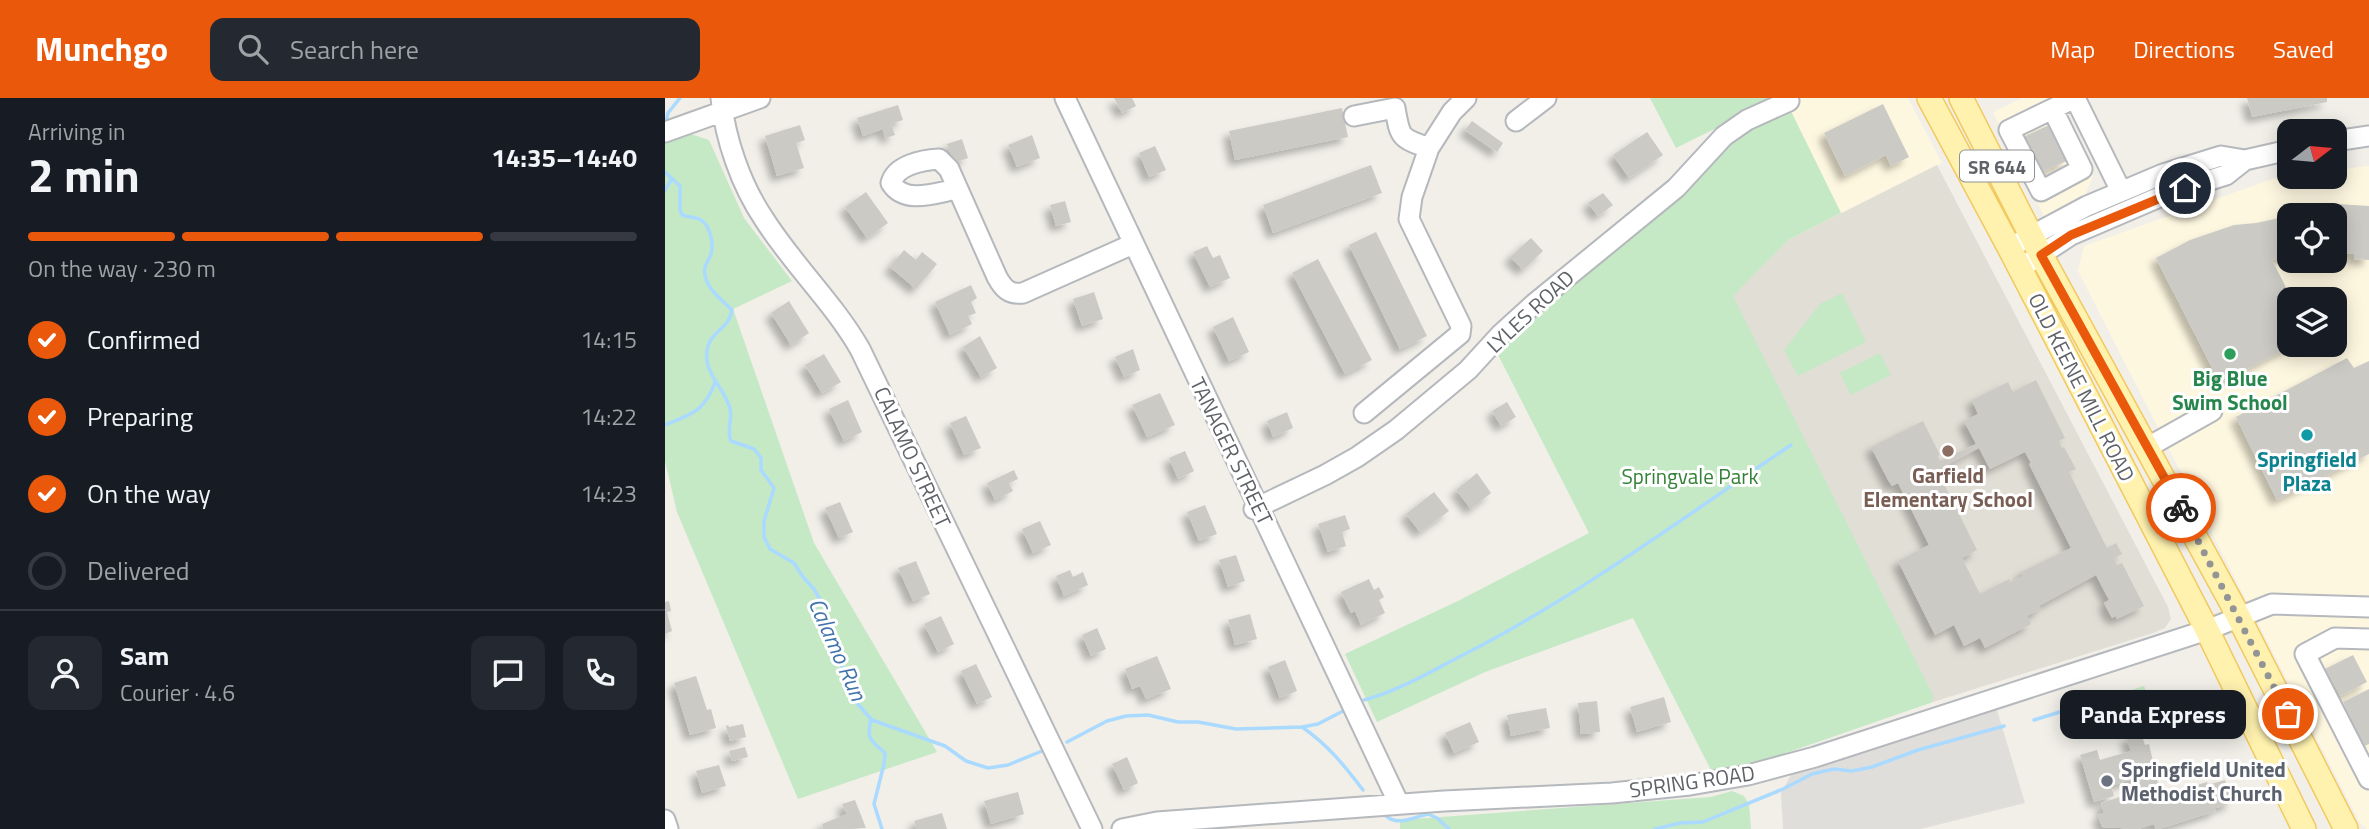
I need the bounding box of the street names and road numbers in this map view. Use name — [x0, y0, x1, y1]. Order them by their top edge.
road number: SR 644 — [1960, 150, 2034, 181]
street label: LYLES ROAD — [1479, 262, 1581, 360]
street label: OLD KEENE MILL ROAD — [2021, 287, 2143, 487]
street label: TANAGER STREET — [1182, 372, 1282, 530]
street label: CALAMO STREET — [866, 381, 960, 533]
street label: SPRING ROAD — [1627, 756, 1757, 806]

